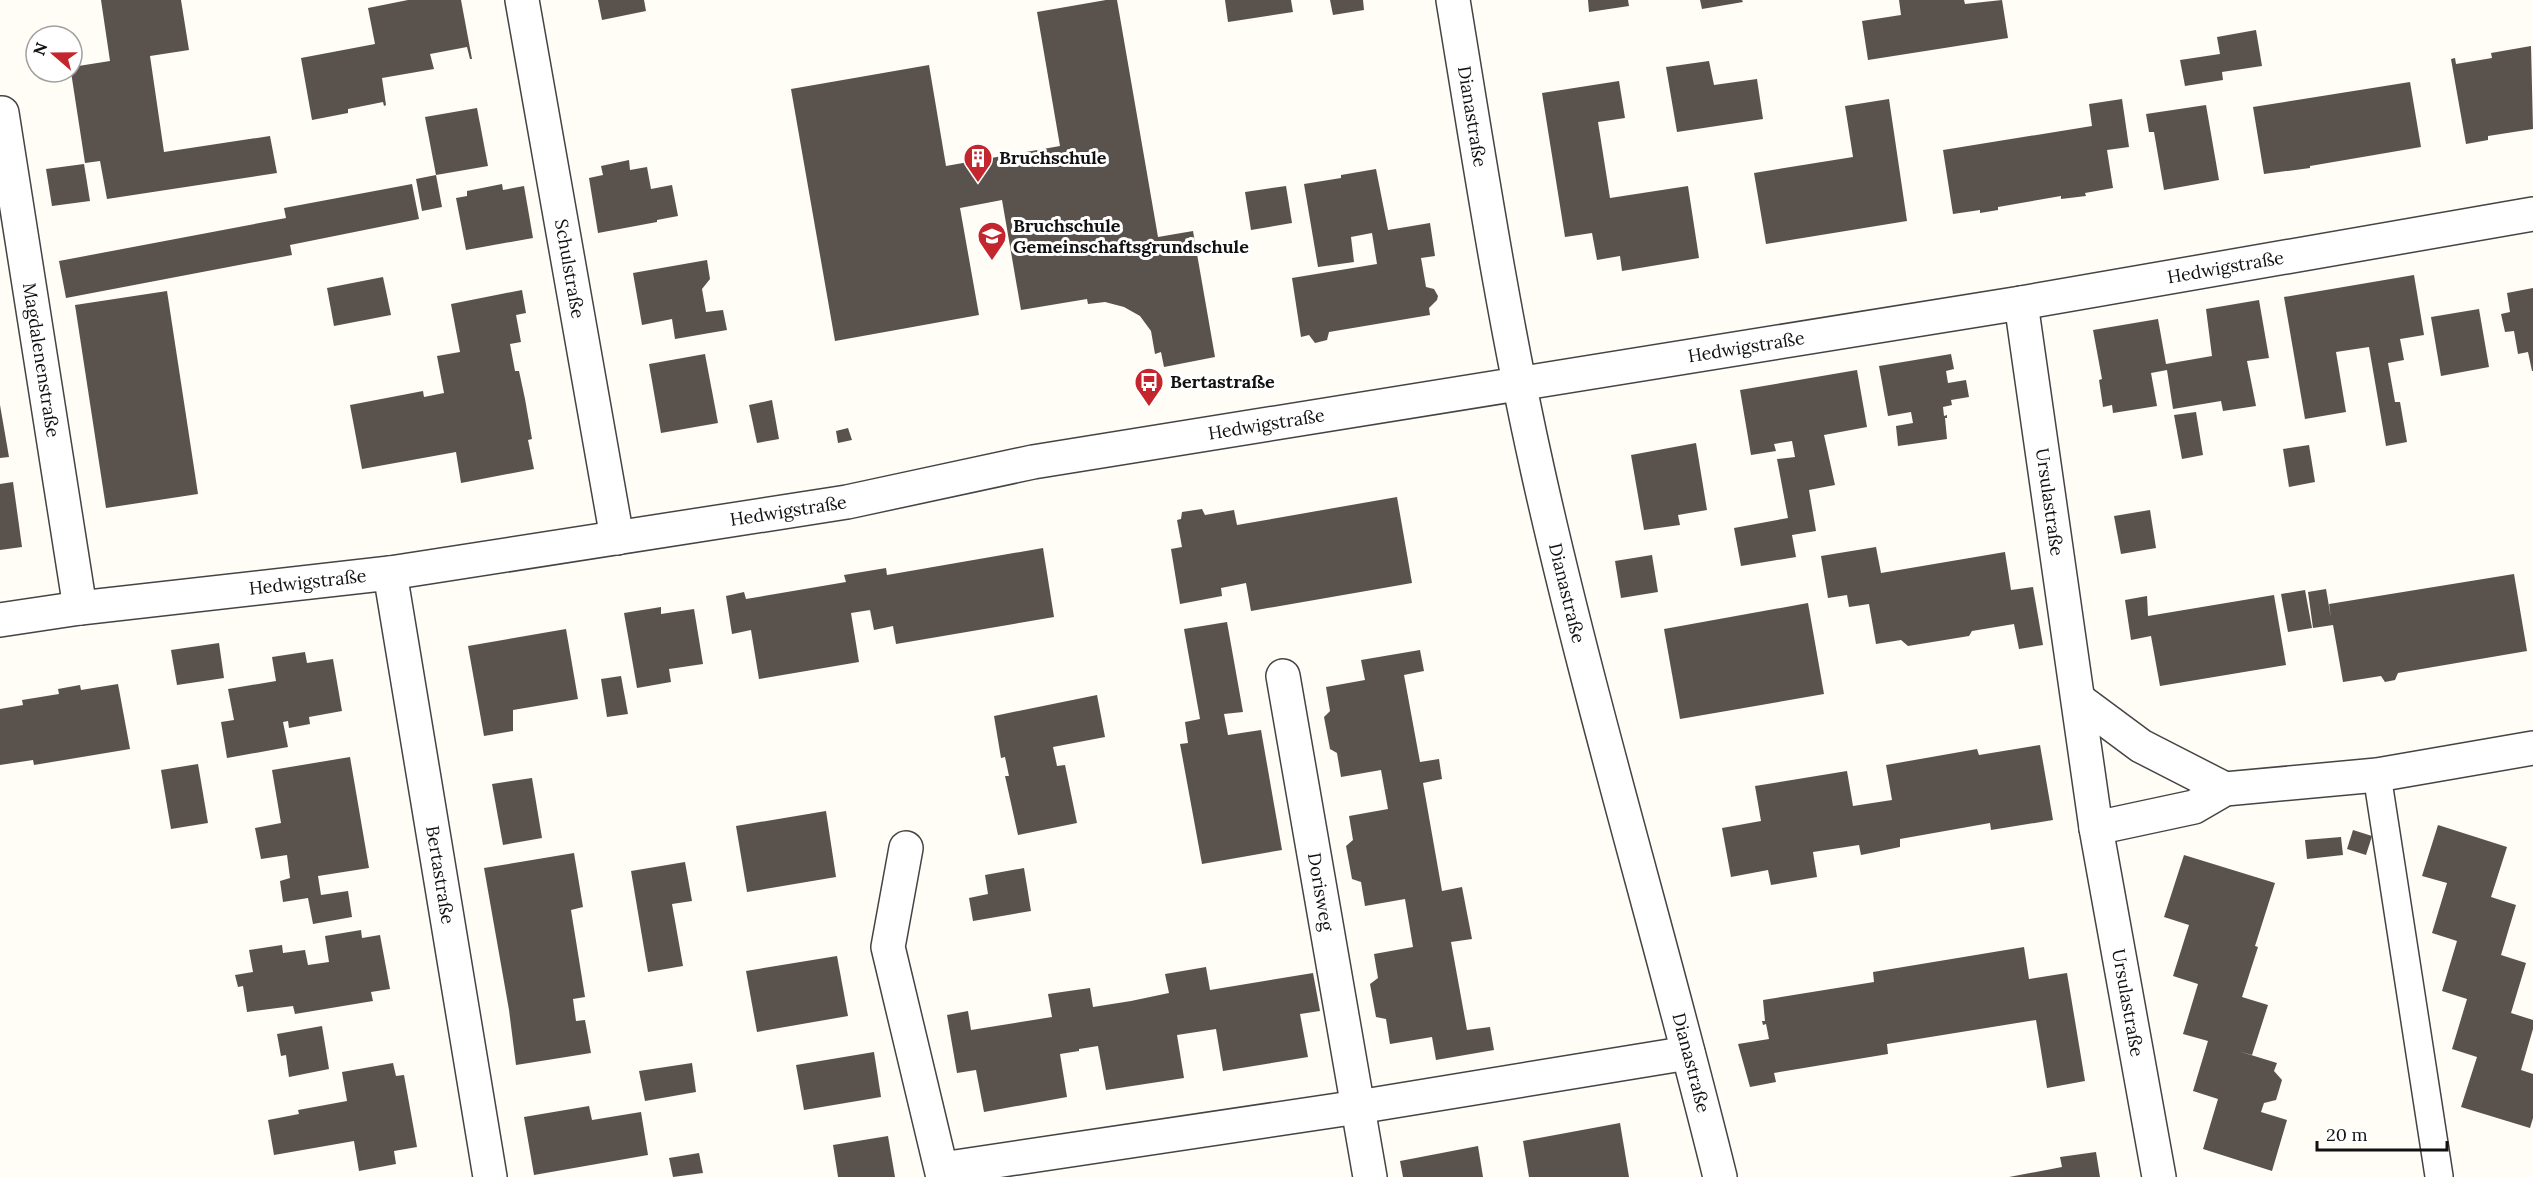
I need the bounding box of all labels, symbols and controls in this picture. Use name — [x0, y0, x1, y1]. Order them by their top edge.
north arrow — [24, 24, 84, 84]
text: N — [28, 40, 51, 58]
street label: Dianastraße — [1453, 64, 1492, 169]
building icon: Bruchschule — [962, 142, 994, 184]
place label: Bruchschule — [999, 146, 1107, 169]
place label: Bruchschule Gemeinschaftsgrundschule — [1013, 214, 1249, 258]
street label: Schulstraße — [550, 217, 590, 320]
school or university icon: Bruchschule Gemeinschaftsgrundschule — [976, 220, 1008, 262]
street label: Hedwigstraße — [2166, 245, 2286, 288]
street label: Magdalenenstraße — [18, 281, 65, 439]
street label: Hedwigstraße — [1686, 326, 1806, 367]
bus stop icon: Bertastraße — [1133, 366, 1165, 408]
place label: Bertastraße — [1170, 370, 1275, 393]
street label: Hedwigstraße — [1206, 403, 1327, 445]
street label: Ursulastraße — [2031, 446, 2069, 558]
street label: Hedwigstraße — [728, 490, 848, 531]
street label: Dianastraße — [1544, 540, 1591, 646]
street label: Hedwigstraße — [248, 564, 368, 600]
street label: Bertastraße — [421, 824, 460, 926]
street label: Dorisweg — [1303, 851, 1339, 934]
street label: Ursulastraße — [2107, 947, 2149, 1059]
street label: Dianastraße — [1667, 1010, 1715, 1115]
scale bar — [2317, 1114, 2448, 1152]
text: 20 m — [2326, 1123, 2368, 1146]

